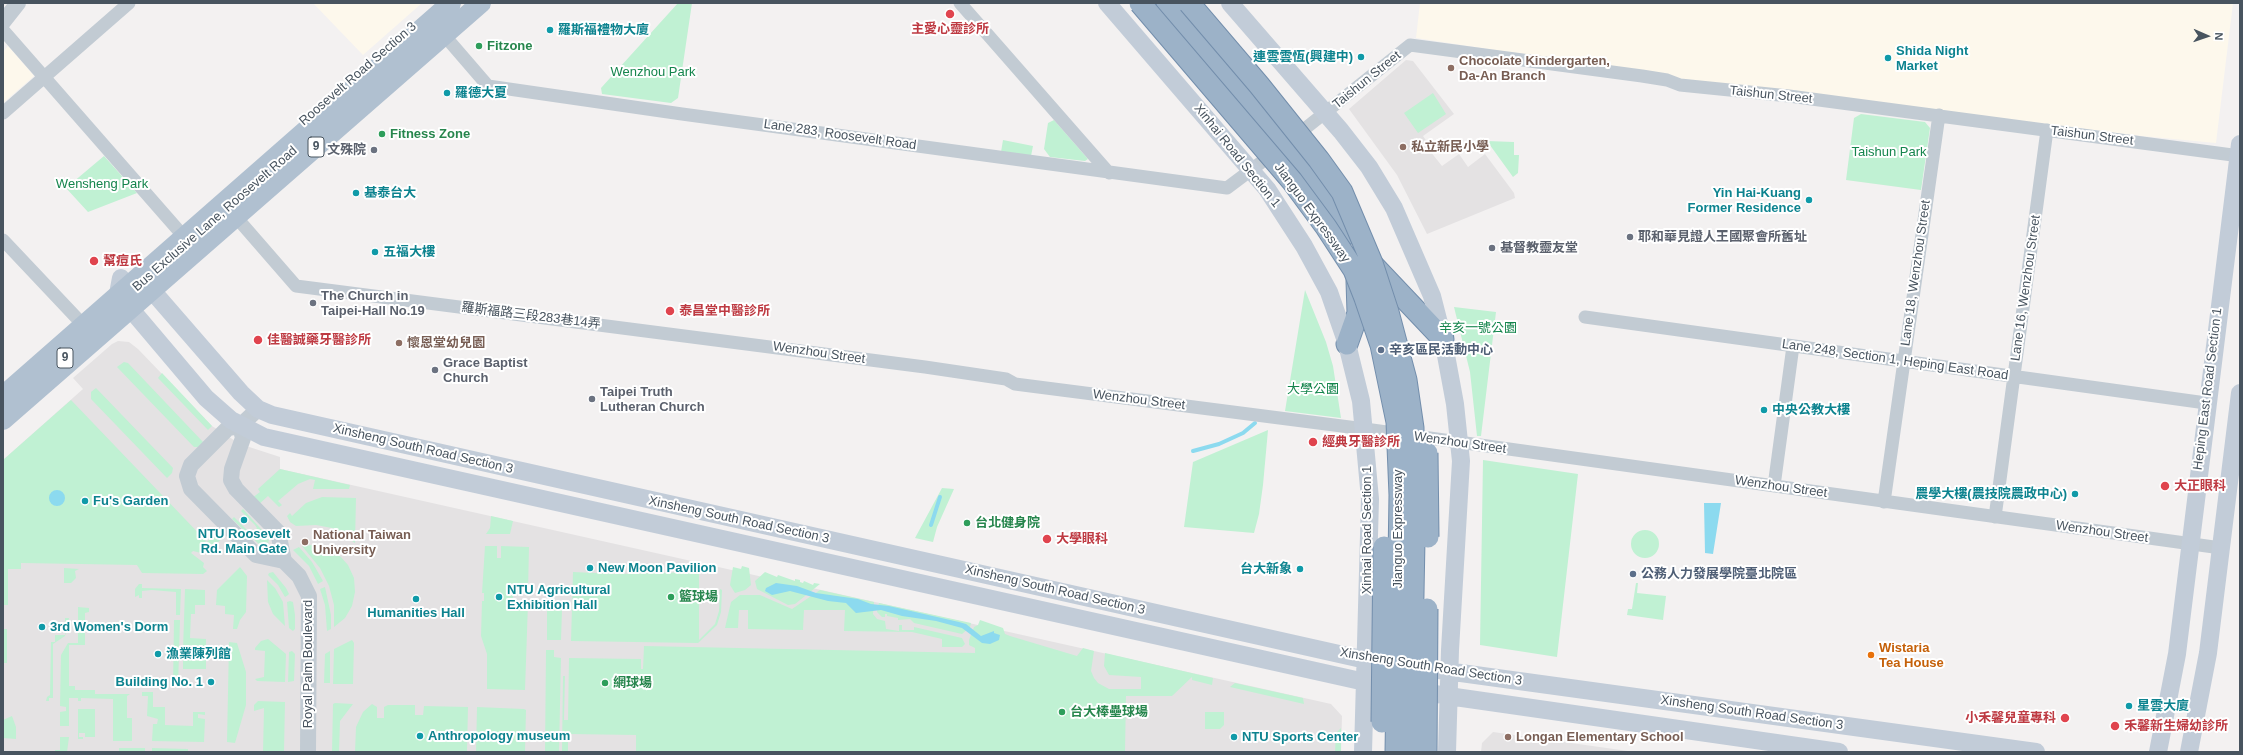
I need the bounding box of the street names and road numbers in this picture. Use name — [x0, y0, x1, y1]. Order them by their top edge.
street label: Roosevelt Road Section 3 — [296, 19, 420, 129]
street label: Taishun Street — [1330, 48, 1404, 112]
street label: Taishun Street — [1729, 83, 1813, 107]
street label: Xinhai Road Section 1 — [1190, 101, 1284, 211]
street label: Lane 283, Roosevelt Road — [763, 117, 917, 153]
street label: Taishun Street — [2050, 123, 2134, 149]
road number: 9 — [308, 137, 324, 157]
street label: Bus Exclusive Lane, Roosevelt Road — [129, 143, 301, 295]
street label: Jianguo Expressway — [1271, 160, 1353, 266]
street label: Lane 18, Wenzhou Street — [1898, 199, 1934, 347]
street label: Lane 16, Wenzhou Street — [2008, 214, 2044, 362]
street label: 羅斯福路三段283巷14弄 — [460, 300, 602, 332]
street label: Heping East Road Section 1 — [2190, 307, 2226, 471]
street label: Lane 248, Section 1, Heping East Road — [1781, 336, 2009, 384]
street label: Wenzhou Street — [772, 339, 866, 367]
road number: 9 — [57, 348, 73, 368]
street label: Wenzhou Street — [1092, 387, 1186, 413]
street label: Xinsheng South Road Section 3 — [331, 421, 515, 477]
street label: Wenzhou Street — [1413, 429, 1507, 457]
street label: Xinhai Road Section 1 — [1359, 466, 1375, 594]
street label: Jianguo Expressway — [1390, 469, 1406, 589]
street label: Wenzhou Street — [1734, 473, 1828, 501]
street label: Xinsheng South Road Section 3 — [647, 493, 831, 547]
street label: Wenzhou Street — [2055, 518, 2149, 546]
street label: Xinsheng South Road Section 3 — [963, 562, 1147, 618]
street label: Royal Palm Boulevard — [300, 600, 316, 728]
street label: Xinsheng South Road Section 3 — [1339, 645, 1523, 689]
street label: Xinsheng South Road Section 3 — [1660, 692, 1844, 734]

